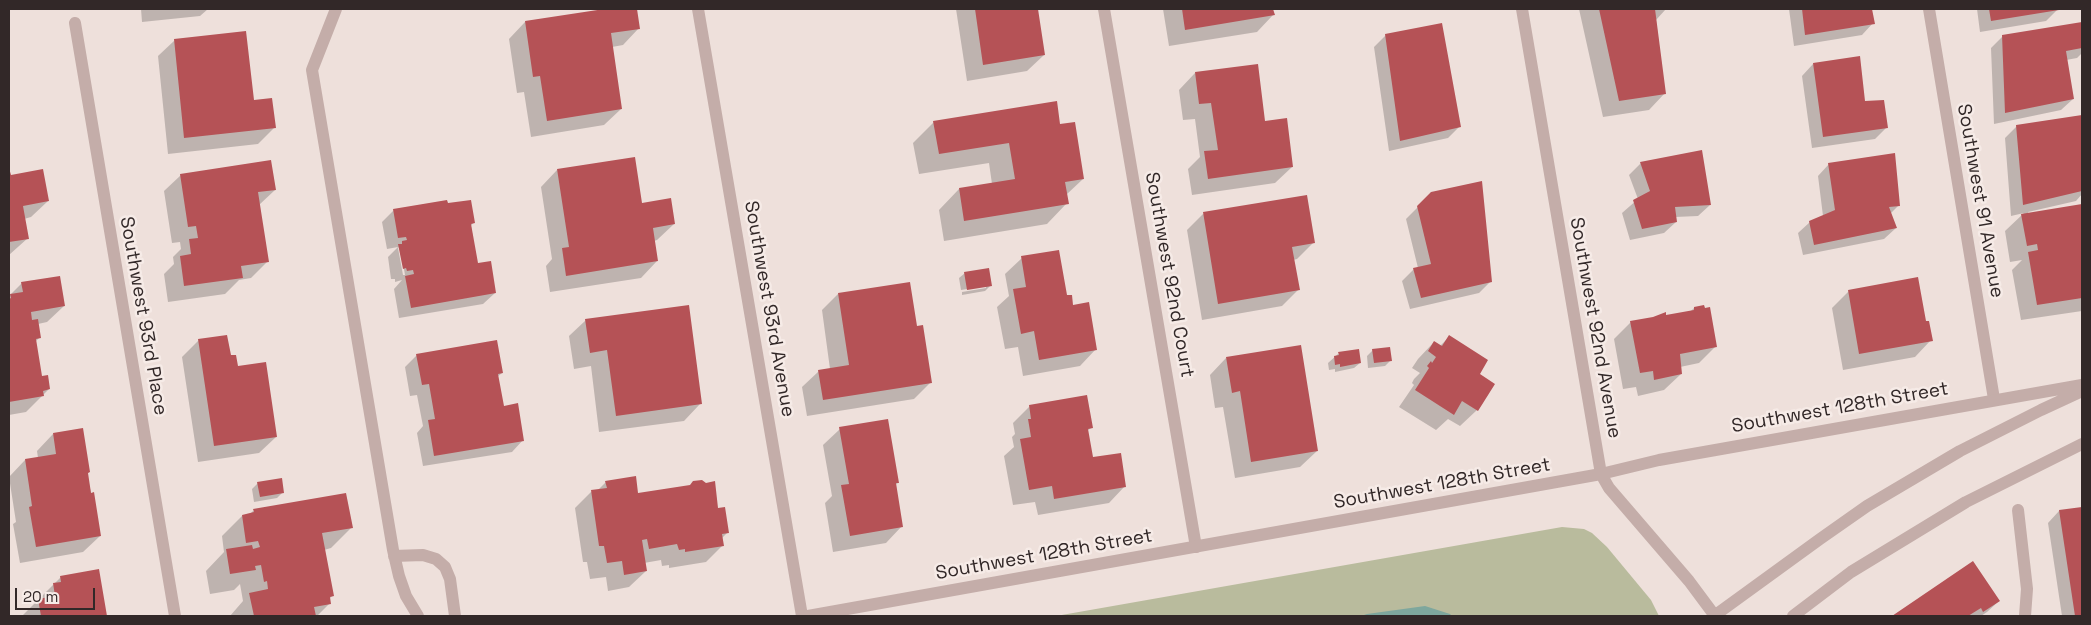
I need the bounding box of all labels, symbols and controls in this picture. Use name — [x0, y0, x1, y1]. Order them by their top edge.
street label: Southwest 91 Avenue — [1952, 102, 2008, 300]
street label: Southwest 92nd Court — [1140, 170, 1198, 380]
street label: Southwest 93rd Avenue — [739, 199, 799, 419]
street label: Southwest 93rd Place — [114, 215, 172, 417]
street label: Southwest 92nd Avenue — [1564, 216, 1626, 440]
street label: Southwest 128th Street — [1730, 378, 1950, 438]
street label: Southwest 128th Street — [1332, 454, 1552, 514]
street label: Southwest 128th Street — [934, 525, 1154, 585]
scale bar — [18, 578, 98, 610]
text: 20 m — [23, 587, 58, 606]

